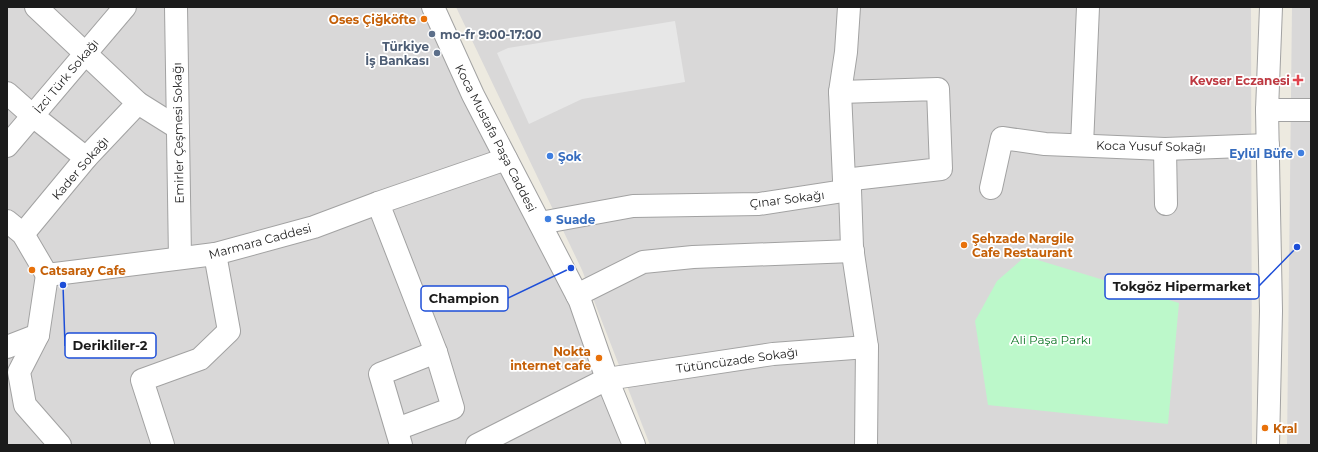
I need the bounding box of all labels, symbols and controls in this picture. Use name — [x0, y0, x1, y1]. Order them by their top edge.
place label: Oses Çiğköfte — [329, 12, 416, 27]
marker: Oses Çiğköfte — [419, 14, 429, 24]
place label: mo-fr 9:00-17:00 — [440, 27, 541, 42]
marker: mo-fr 9:00-17:00 — [427, 29, 437, 39]
street label: İzci Türk Sokağı — [30, 36, 102, 116]
place label: Türkiye İş Bankası — [365, 39, 429, 68]
marker: Türkiye İş Bankası — [432, 48, 442, 58]
street label: Emirler Çeşmesi Sokağı — [169, 62, 187, 204]
street label: Koca Mustafa Paşa Caddesi — [452, 62, 540, 214]
place label: Kevser Eczanesi — [1189, 73, 1290, 88]
marker: Kevser Eczanesi — [1293, 75, 1303, 85]
street label: Kader Sokağı — [48, 133, 112, 203]
street label: Koca Yusuf Sokağı — [1096, 138, 1206, 154]
place label: Eylül Büfe — [1229, 146, 1293, 161]
marker: Eylül Büfe — [1296, 148, 1306, 158]
place label: Şok — [558, 149, 582, 164]
marker: Şok — [545, 151, 555, 161]
street label: Çınar Sokağı — [749, 187, 825, 211]
place label: Suade — [556, 212, 596, 227]
marker: Suade — [543, 214, 553, 224]
street label: Marmara Caddesi — [207, 220, 313, 262]
place label: Şehzade Nargile Cafe Restaurant — [972, 231, 1075, 260]
marker: Şehzade Nargile Cafe Restaurant — [959, 240, 969, 250]
place label: Catsaray Cafe — [40, 263, 126, 278]
marker: Catsaray Cafe — [27, 265, 37, 275]
callout: Tokgöz Hipermarket — [1105, 274, 1259, 299]
text: Tokgöz Hipermarket — [1113, 278, 1252, 294]
callout: Champion — [421, 286, 508, 311]
text: Champion — [429, 290, 499, 306]
park label: Ali Paşa Parkı — [1011, 332, 1091, 347]
callout: Derikliler-2 — [65, 333, 156, 358]
text: Derikliler-2 — [73, 337, 148, 353]
place label: Nokta internet cafe — [510, 344, 591, 373]
street label: Tütüncüzade Sokağı — [675, 344, 799, 376]
marker: Nokta internet cafe — [594, 353, 604, 363]
place label: Kral — [1273, 421, 1297, 436]
marker: Kral — [1260, 423, 1270, 433]

